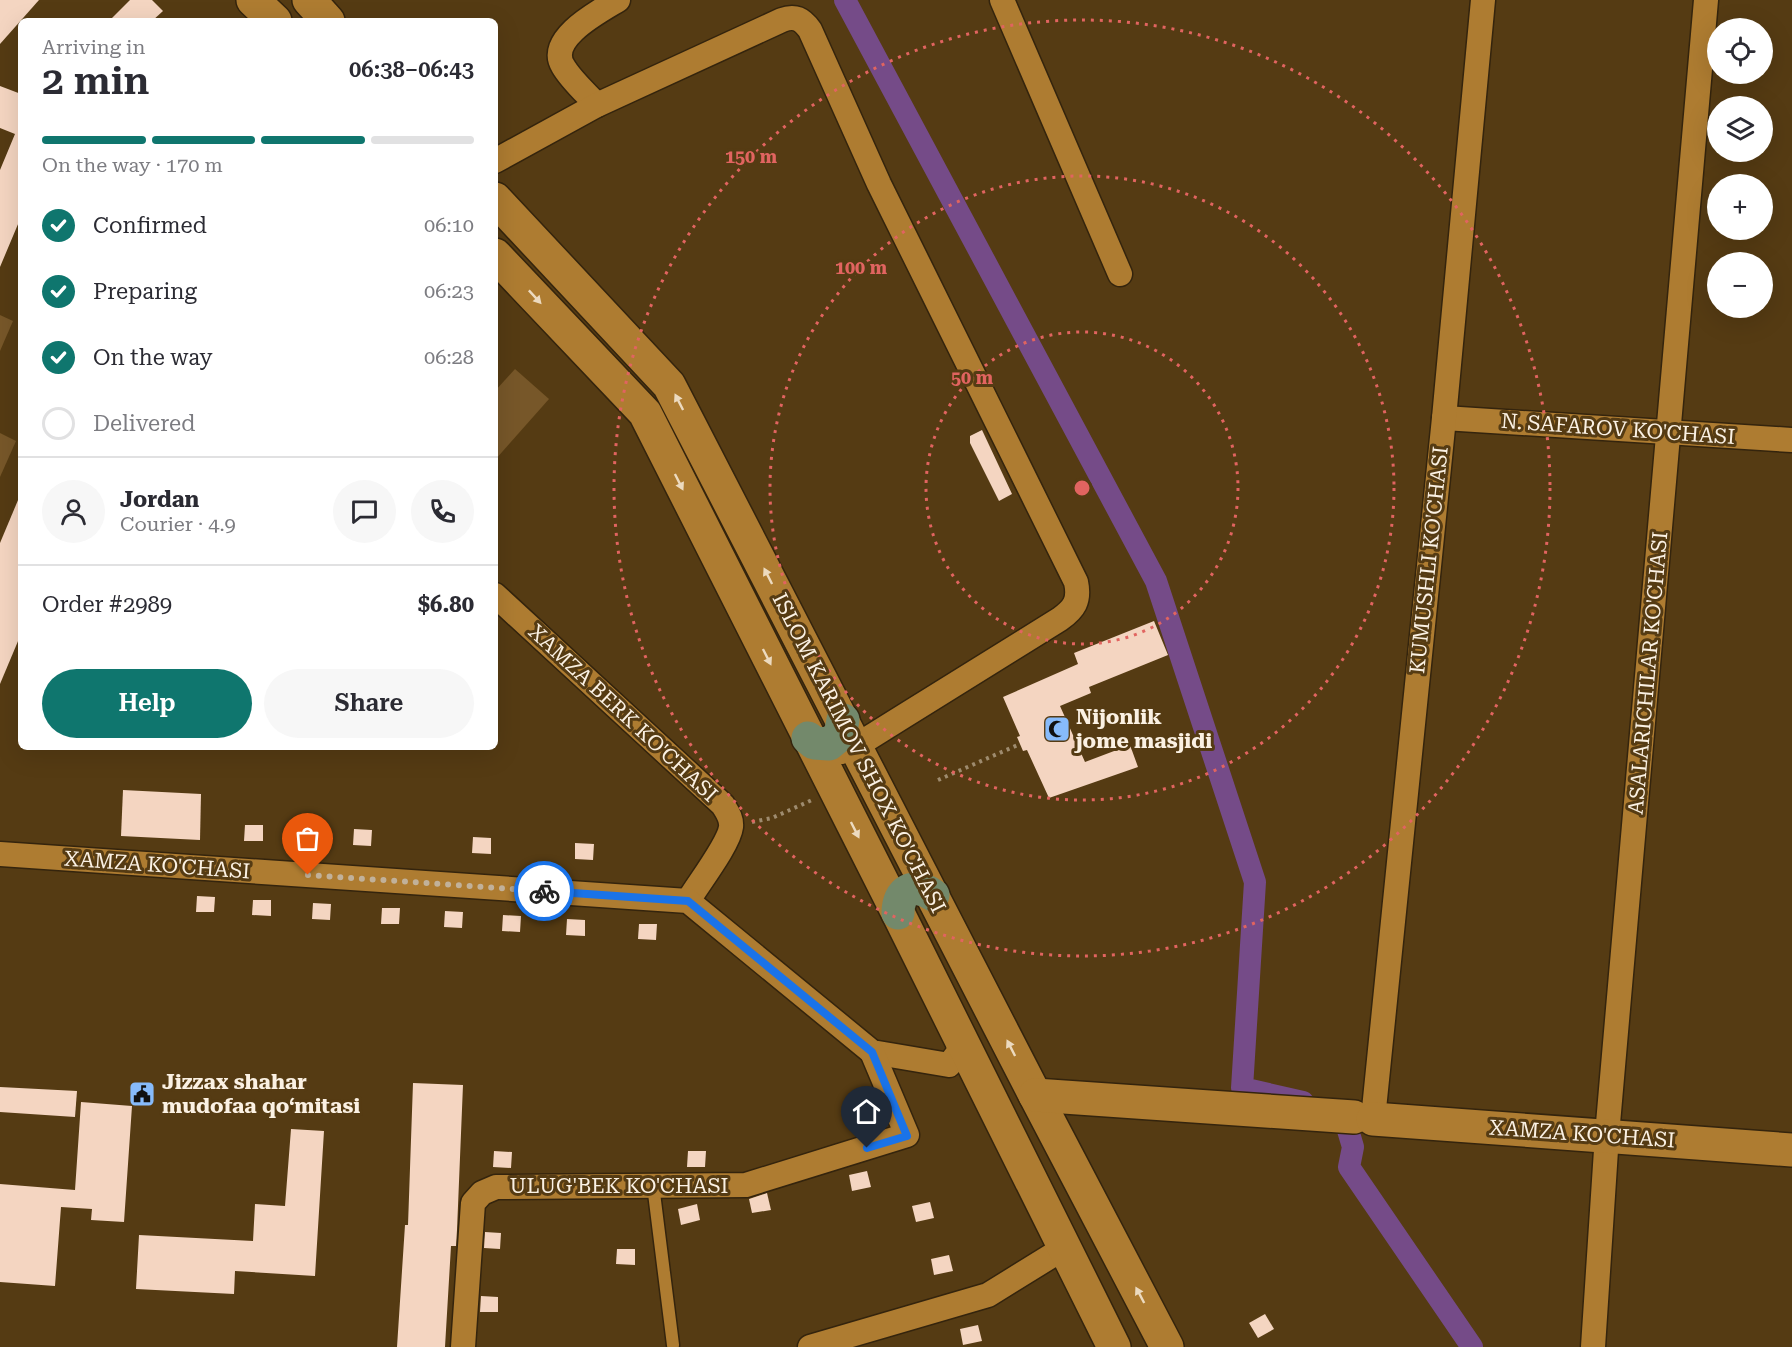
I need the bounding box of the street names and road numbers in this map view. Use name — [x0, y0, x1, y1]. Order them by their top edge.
street label: N. SAFAROV KO'CHASI — [1500, 409, 1736, 449]
street label: KUMUSHLI KO'CHASI — [1405, 445, 1453, 675]
street label: ASALARICHILAR KO'CHASI — [1624, 530, 1672, 816]
street label: ISLOM KARIMOV SHOX KO'CHASI — [768, 589, 950, 917]
street label: XAMZA BERK KO'CHASI — [524, 619, 722, 807]
street label: XAMZA KO'CHASI — [63, 847, 251, 883]
street label: XAMZA KO'CHASI — [1488, 1116, 1676, 1152]
street label: ULUG'BEK KO'CHASI — [510, 1174, 728, 1198]

